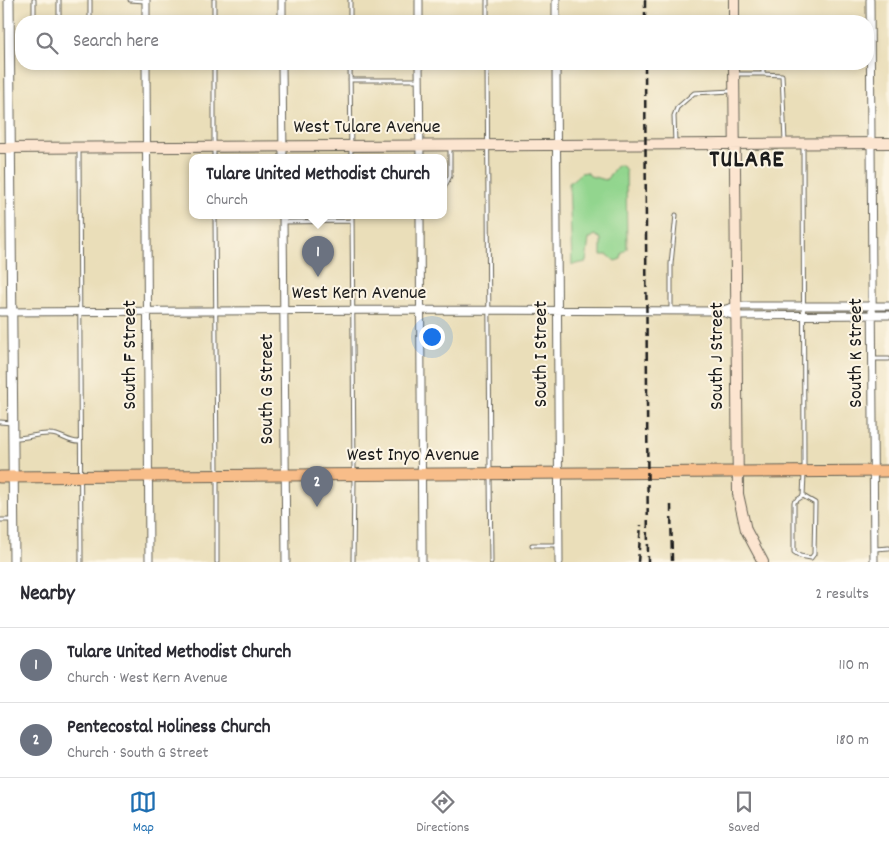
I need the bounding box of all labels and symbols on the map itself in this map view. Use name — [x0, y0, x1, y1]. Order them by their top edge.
street label: West Tulare Avenue — [294, 114, 441, 142]
district label: TULARE — [709, 143, 785, 179]
pin: 1 — [302, 236, 334, 277]
street label: West Kern Avenue — [292, 280, 427, 308]
street label: South K Street — [843, 298, 871, 408]
street label: South F Street — [117, 300, 145, 410]
street label: South I Street — [528, 301, 556, 407]
street label: South J Street — [704, 302, 732, 410]
your location — [419, 324, 445, 350]
street label: South G Street — [254, 334, 282, 444]
street label: West Inyo Avenue — [347, 442, 479, 470]
pin: 2 — [301, 466, 333, 507]

